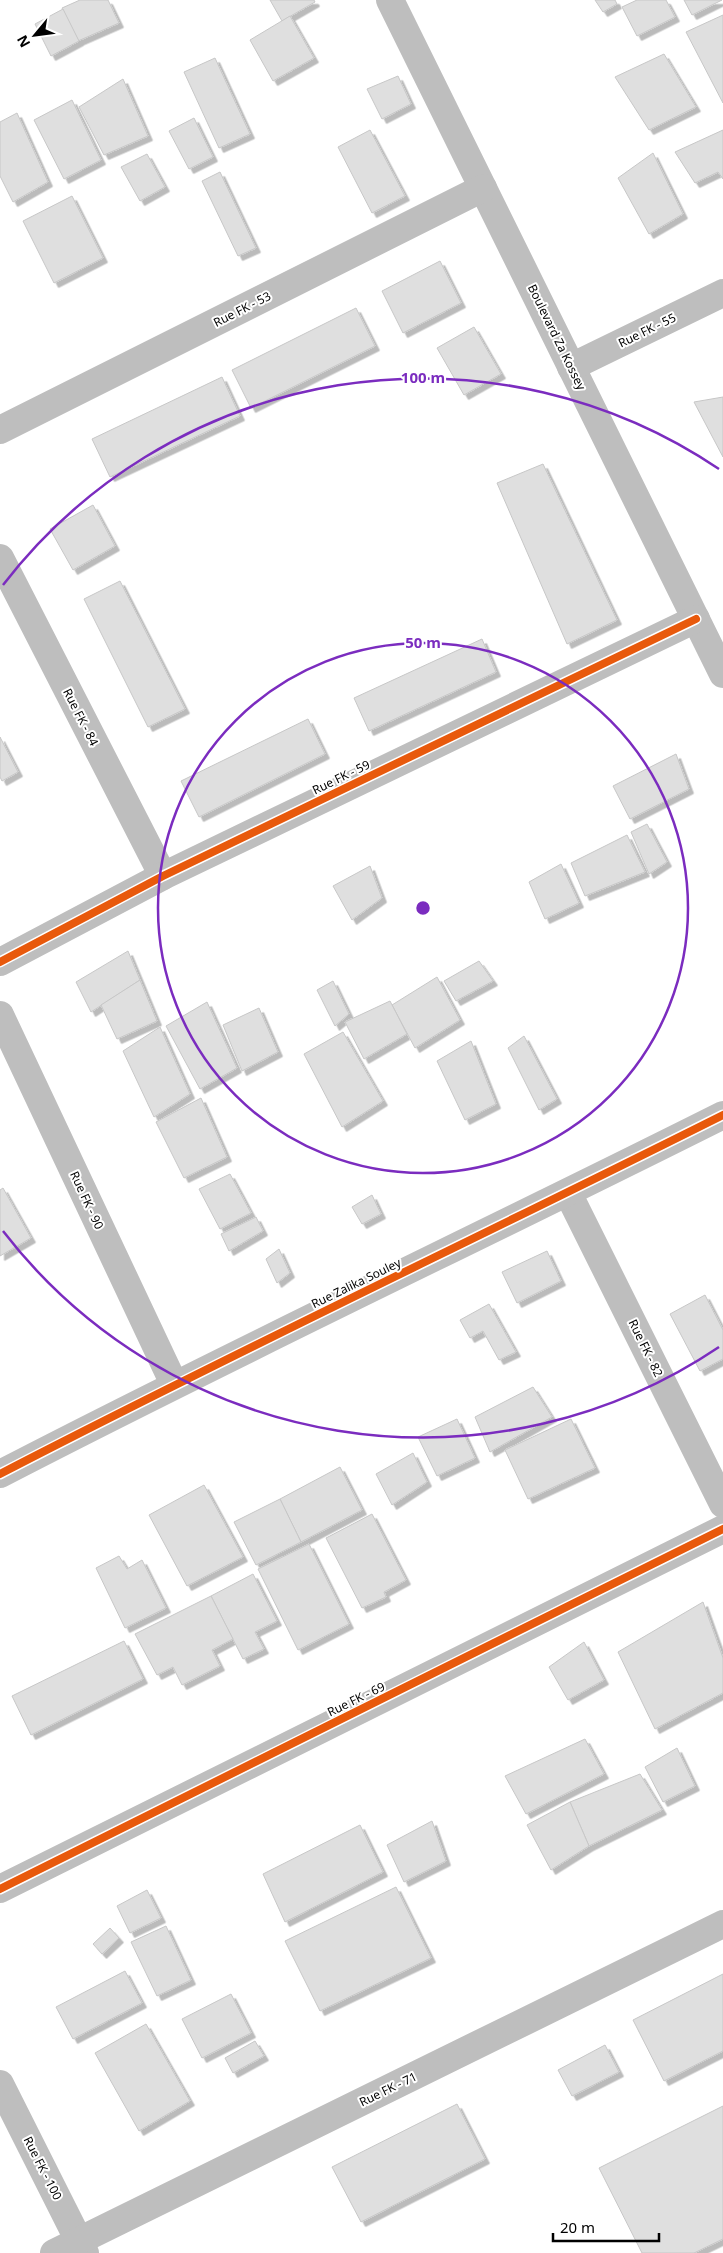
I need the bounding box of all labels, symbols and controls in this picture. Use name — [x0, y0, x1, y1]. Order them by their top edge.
north arrow — [10, 10, 60, 60]
text: N — [12, 32, 34, 51]
street label: Boulevard Za Kossey — [524, 281, 590, 394]
street label: Rue FK - 53 — [210, 287, 274, 331]
street label: Rue FK - 55 — [615, 309, 679, 351]
text: 100 m — [401, 367, 445, 387]
text: 50 m — [405, 632, 441, 652]
street label: Rue FK - 84 — [59, 685, 103, 749]
street label: Rue FK - 59 — [309, 756, 373, 798]
centre of rings — [414, 899, 432, 917]
street label: Rue FK - 90 — [66, 1168, 108, 1232]
street label: Rue Zalika Souley — [308, 1254, 404, 1312]
street label: Rue FK - 82 — [625, 1316, 667, 1380]
street label: Rue FK - 69 — [324, 1678, 388, 1720]
street label: Rue FK - 71 — [356, 2068, 420, 2110]
street label: Rue FK - 100 — [20, 2133, 66, 2203]
scale bar — [553, 2210, 659, 2242]
text: 20 m — [560, 2217, 595, 2237]

